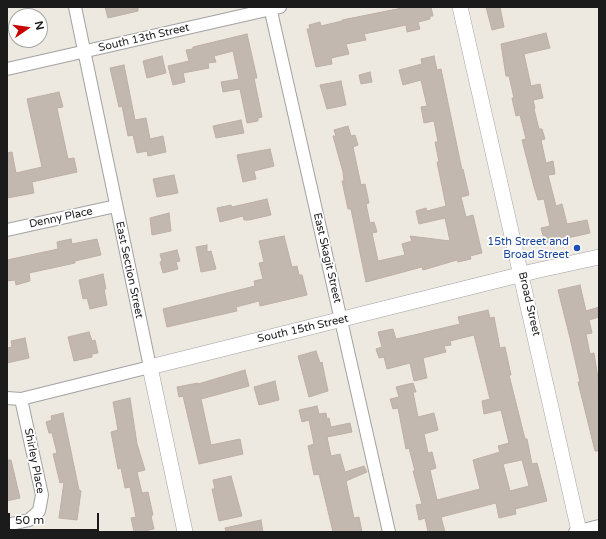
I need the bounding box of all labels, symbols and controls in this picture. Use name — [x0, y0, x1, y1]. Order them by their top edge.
north arrow — [8, 8, 48, 48]
text: N — [32, 20, 47, 31]
street label: South 13th Street — [97, 21, 191, 55]
street label: Denny Place — [28, 205, 94, 231]
street label: East Skagit Street — [310, 212, 344, 304]
street label: East Section Street — [112, 220, 146, 320]
place label: 15th Street and Broad Street — [487, 235, 569, 261]
marker: 15th Street and Broad Street — [572, 243, 582, 253]
street label: Broad Street — [515, 271, 543, 337]
street label: South 15th Street — [256, 312, 350, 346]
street label: Shirley Place — [21, 427, 47, 495]
scale bar — [10, 505, 101, 531]
text: 50 m — [15, 513, 44, 527]

